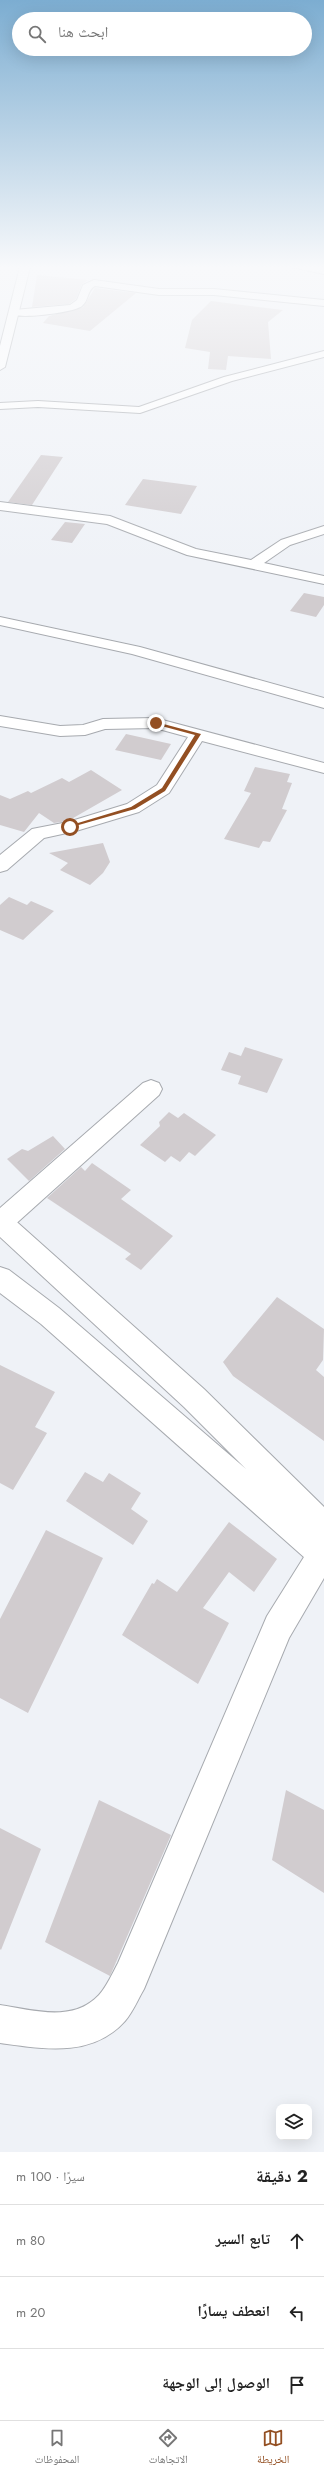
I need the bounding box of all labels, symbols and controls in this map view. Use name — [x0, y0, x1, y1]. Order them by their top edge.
search box — [12, 12, 312, 56]
text: ابحث هنا — [58, 21, 108, 43]
icon: search — [26, 23, 48, 45]
route end — [147, 714, 165, 732]
route start — [61, 818, 79, 836]
map controls — [276, 2104, 312, 2140]
button: layers — [276, 2104, 312, 2140]
text: 2 دقيقة — [256, 2164, 308, 2188]
text: سيرًا · 100 m — [16, 2167, 85, 2186]
text: تابع السير — [215, 2228, 270, 2250]
icon: ahead — [286, 2230, 308, 2252]
text: 80 m — [16, 2231, 45, 2250]
text: انعطف يسارًا — [197, 2300, 270, 2322]
icon: left — [286, 2302, 308, 2324]
text: 20 m — [16, 2303, 45, 2322]
text: الوصول إلى الوجهة — [162, 2372, 270, 2394]
icon: arrive — [286, 2374, 308, 2396]
tab: المحفوظات — [35, 2427, 79, 2470]
tab: الاتجاهات — [149, 2427, 188, 2470]
tab: الخريطة — [257, 2427, 289, 2470]

